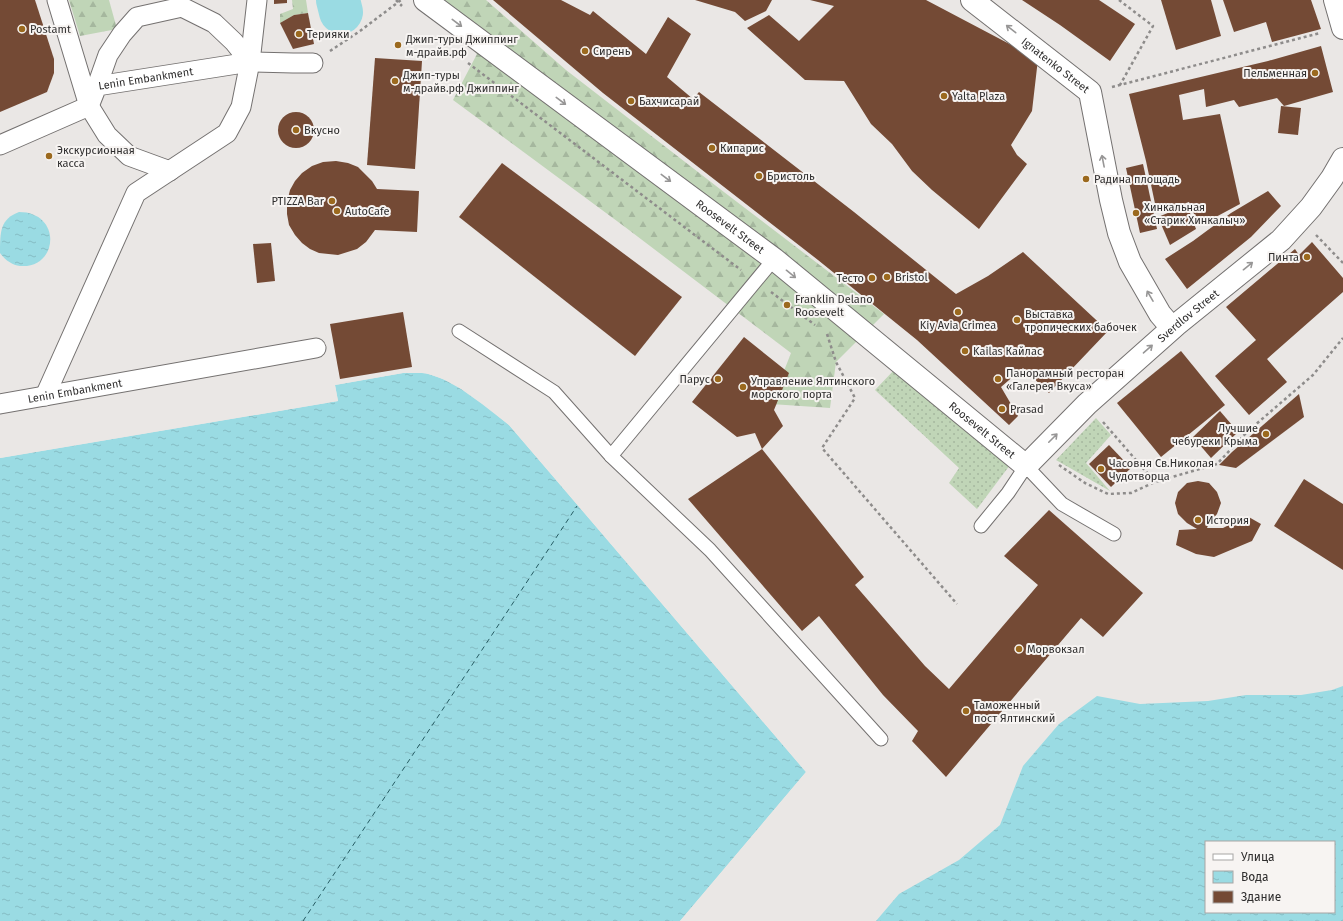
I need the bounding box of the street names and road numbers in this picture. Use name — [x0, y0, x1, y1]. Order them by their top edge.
street label: Ignatenko Street — [1019, 35, 1092, 96]
street label: Lenin Embankment — [97, 65, 194, 93]
street label: Roosevelt Street — [693, 197, 767, 256]
street label: Sverdlov Street — [1155, 287, 1222, 345]
street label: Lenin Embankment — [27, 376, 123, 406]
street label: Roosevelt Street — [946, 399, 1018, 461]

